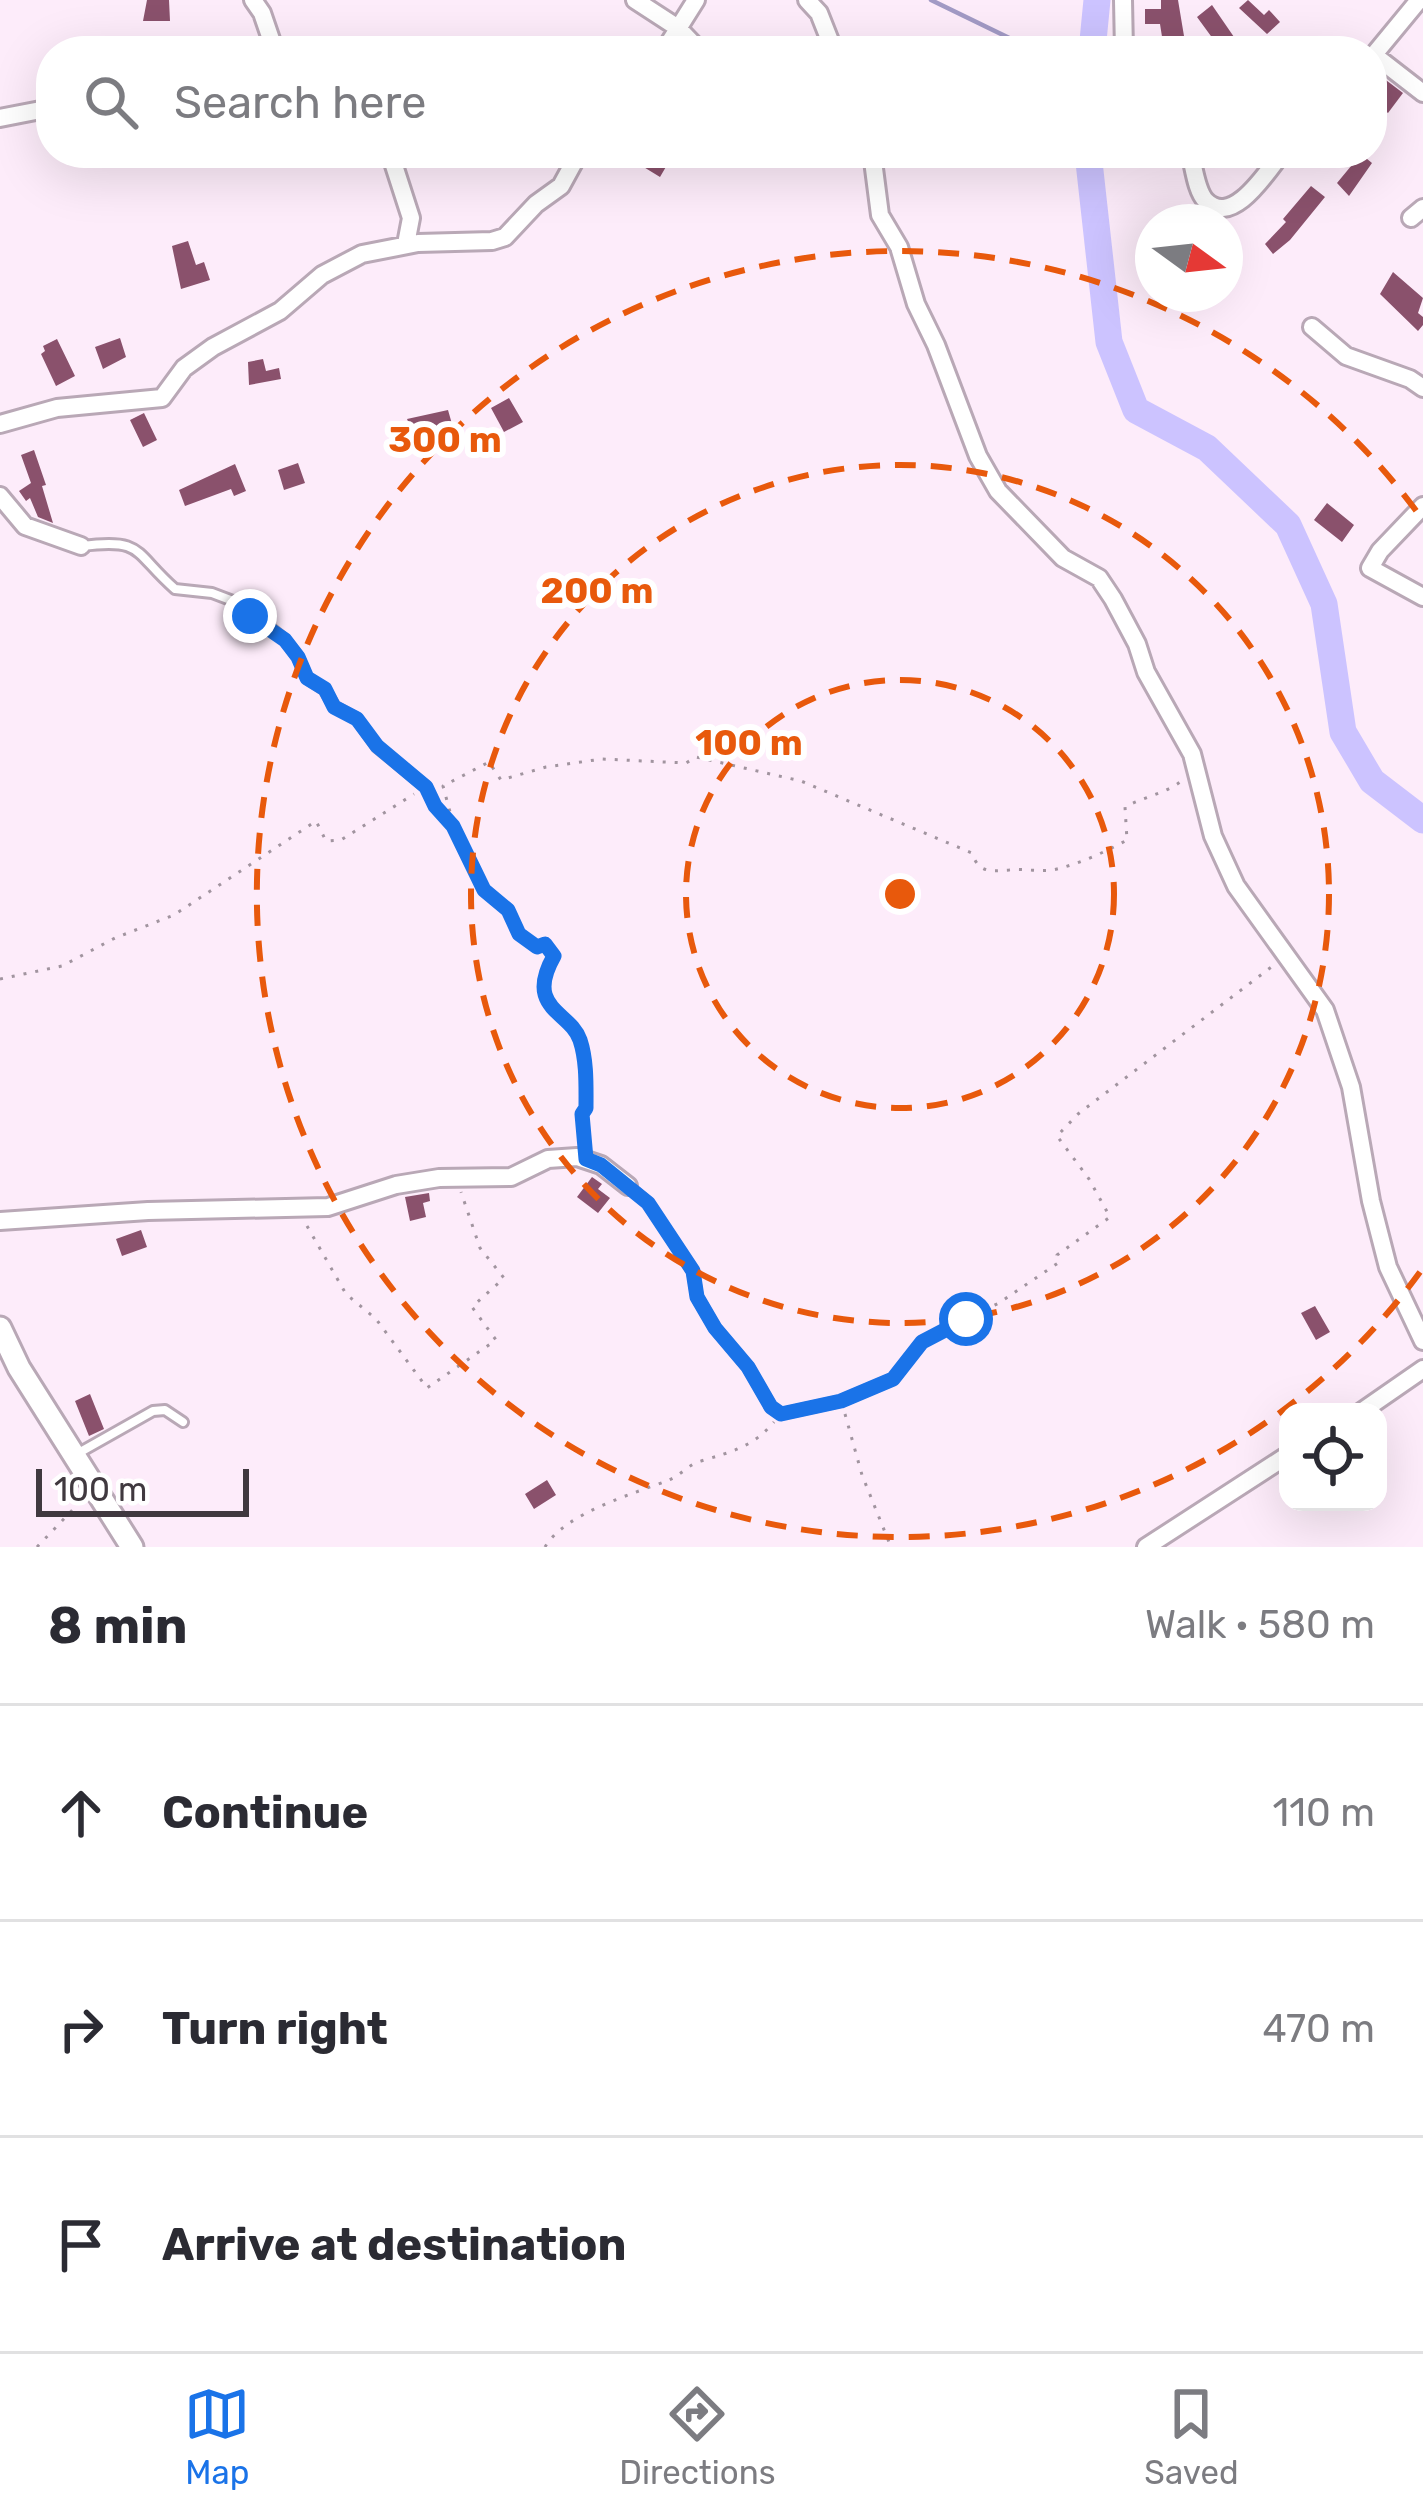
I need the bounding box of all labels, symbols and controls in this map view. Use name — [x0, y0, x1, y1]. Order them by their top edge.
search box — [36, 36, 1387, 168]
icon: search — [78, 69, 144, 135]
text: Search here — [174, 76, 426, 129]
north arrow — [1135, 204, 1243, 312]
text: 300 m — [388, 418, 502, 461]
text: 200 m — [540, 569, 654, 612]
route end — [223, 589, 277, 643]
text: 100 m — [695, 721, 803, 764]
centre of rings — [879, 873, 921, 915]
route start — [939, 1292, 993, 1346]
map controls — [1279, 1403, 1387, 1511]
button: locate — [1279, 1403, 1387, 1511]
scale bar — [36, 1463, 249, 1516]
text: 100 m — [54, 1470, 147, 1509]
text: 8 min — [48, 1595, 188, 1656]
text: Walk · 580 m — [1145, 1602, 1375, 1648]
icon: ahead — [48, 1780, 114, 1846]
text: Continue — [162, 1786, 368, 1839]
text: 110 m — [1273, 1790, 1375, 1836]
icon: right — [48, 1996, 114, 2062]
text: Turn right — [162, 2002, 388, 2055]
text: 470 m — [1262, 2006, 1375, 2052]
icon: arrive — [48, 2212, 114, 2278]
text: Arrive at destination — [162, 2218, 627, 2271]
tab: Map — [184, 2381, 250, 2492]
tab: Directions — [619, 2381, 776, 2492]
tab: Saved — [1144, 2381, 1239, 2492]

